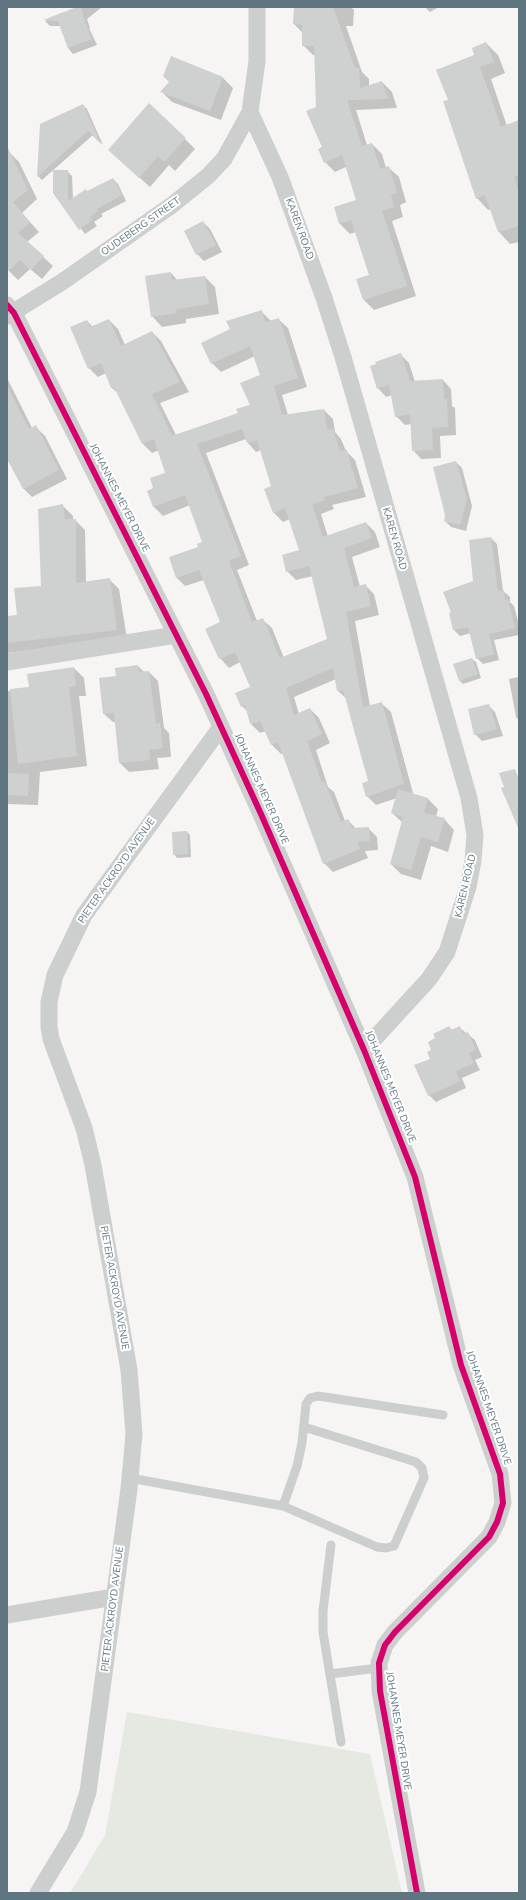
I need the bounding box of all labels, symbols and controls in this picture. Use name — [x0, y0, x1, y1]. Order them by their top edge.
street label: OUDEBERG STREET — [99, 195, 183, 259]
street label: KAREN ROAD — [282, 197, 316, 261]
street label: JOHANNES MEYER DRIVE — [86, 442, 152, 554]
street label: KAREN ROAD — [379, 506, 409, 572]
street label: JOHANNES MEYER DRIVE — [231, 732, 291, 846]
street label: PIETER ACKROYD AVENUE — [76, 816, 158, 926]
street label: KAREN ROAD — [453, 853, 479, 919]
street label: JOHANNES MEYER DRIVE — [362, 1029, 418, 1145]
street label: PIETER ACKROYD AVENUE — [97, 1225, 131, 1351]
street label: JOHANNES MEYER DRIVE — [463, 1349, 513, 1467]
street label: PIETER ACKROYD AVENUE — [99, 1546, 127, 1672]
street label: JOHANNES MEYER DRIVE — [383, 1671, 413, 1791]

